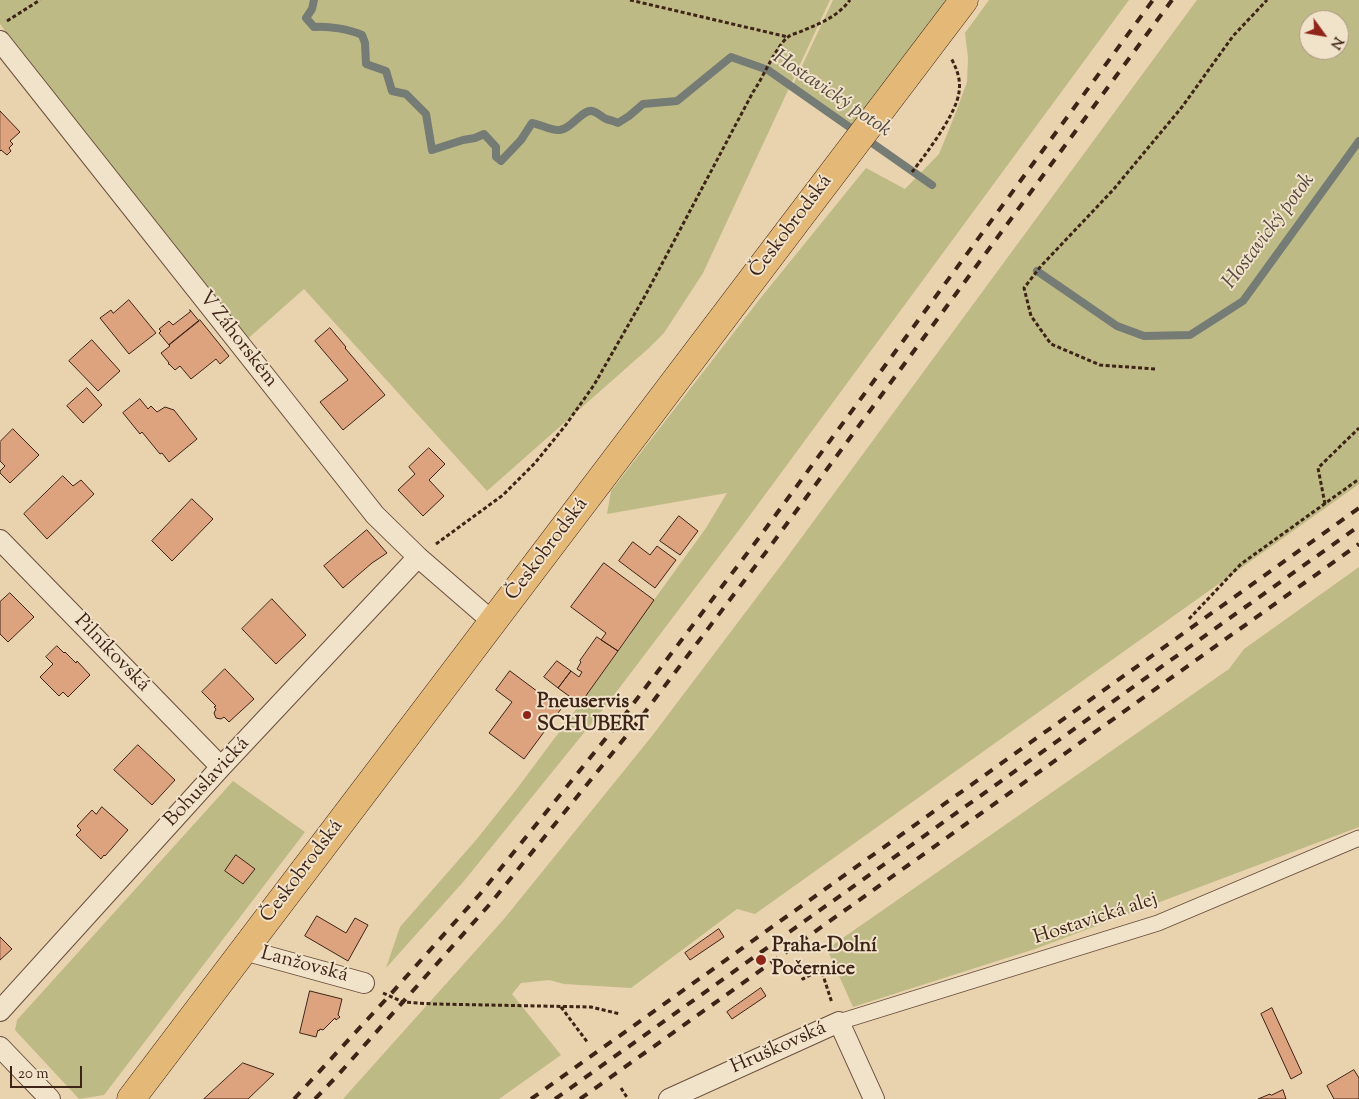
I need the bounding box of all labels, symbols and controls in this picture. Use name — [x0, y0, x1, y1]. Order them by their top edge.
north arrow — [1299, 10, 1349, 60]
text: N — [1324, 32, 1347, 52]
water label: Hostavický potok — [767, 46, 895, 144]
water label: Hostavický potok — [1218, 169, 1322, 295]
street label: Českobrodská — [746, 171, 838, 283]
street label: V Záhorském — [192, 287, 282, 393]
street label: Českobrodská — [502, 494, 594, 606]
street label: Pilníkovská — [68, 610, 154, 698]
place label: Pneuservis SCHUBERT — [537, 692, 649, 739]
marker: Pneuservis SCHUBERT — [521, 709, 533, 721]
street label: Bohuslavická — [160, 733, 256, 833]
street label: Českobrodská — [257, 816, 349, 928]
street label: Hostavická alej — [1031, 889, 1161, 951]
place label: Praha-Dolní Počernice — [772, 936, 877, 983]
street label: Lanžovská — [258, 943, 350, 989]
marker: Praha-Dolní Počernice — [754, 953, 768, 967]
street label: Hruškovská — [728, 1017, 830, 1081]
scale bar — [12, 1056, 85, 1088]
text: 20 m — [18, 1064, 49, 1085]

